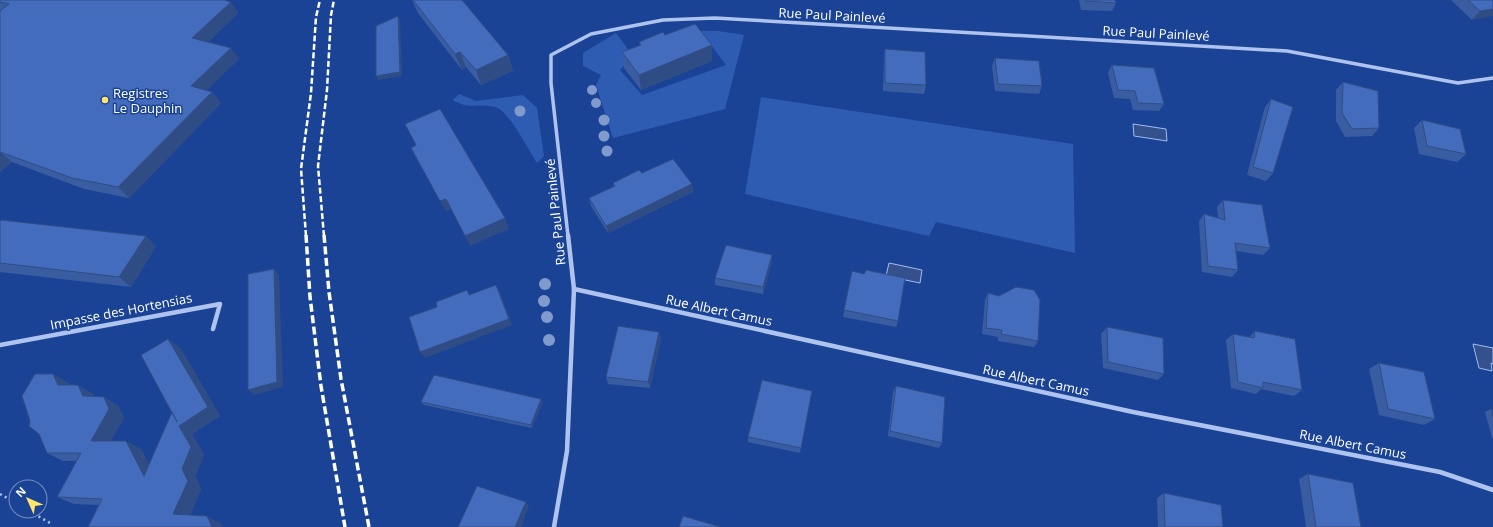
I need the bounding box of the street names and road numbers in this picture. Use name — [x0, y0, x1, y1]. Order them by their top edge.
street label: Rue Paul Painlevé — [778, 3, 886, 27]
street label: Rue Paul Painlevé — [1102, 21, 1210, 45]
street label: Rue Paul Painlevé — [540, 158, 570, 266]
street label: Impasse des Hortensias — [48, 288, 194, 334]
street label: Rue Albert Camus — [664, 290, 774, 330]
street label: Rue Albert Camus — [981, 360, 1091, 400]
street label: Rue Albert Camus — [1298, 425, 1408, 463]

